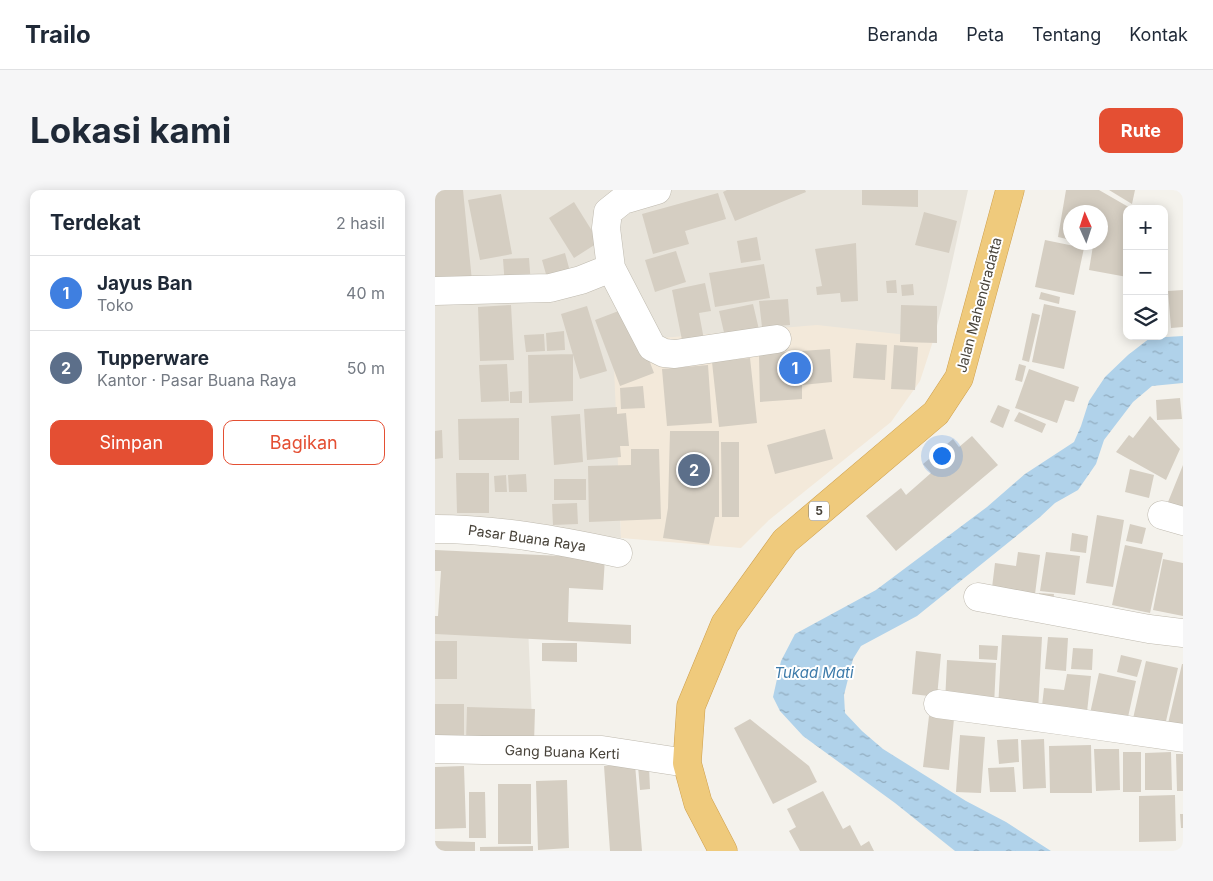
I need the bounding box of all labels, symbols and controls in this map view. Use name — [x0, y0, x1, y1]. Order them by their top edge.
text: Trailo — [25, 20, 91, 49]
text: Beranda — [867, 24, 938, 45]
text: Peta — [966, 24, 1004, 45]
text: Tentang — [1032, 24, 1101, 45]
text: Kontak — [1129, 24, 1188, 45]
button: Rute — [1099, 108, 1183, 153]
text: Lokasi kami — [30, 109, 231, 151]
north arrow — [1063, 205, 1108, 250]
map controls — [1123, 205, 1168, 340]
button: + — [1123, 205, 1168, 250]
text: Terdekat — [50, 210, 141, 235]
text: 2 hasil — [336, 213, 385, 233]
street label: Jalan Mahendradatta — [952, 235, 1005, 374]
button: − — [1123, 250, 1168, 295]
text: Jayus Ban — [97, 272, 193, 295]
text: 1 — [63, 283, 69, 303]
text: 40 m — [346, 283, 385, 303]
text: Toko — [97, 295, 134, 315]
button: layers — [1123, 295, 1168, 340]
text: Tupperware — [97, 347, 209, 370]
pin: 1 — [779, 349, 811, 387]
text: 2 — [61, 358, 71, 378]
text: 50 m — [347, 358, 385, 378]
text: Kantor · Pasar Buana Raya — [97, 370, 296, 390]
button: Simpan — [50, 420, 213, 465]
button: Bagikan — [223, 420, 385, 465]
your location — [929, 443, 955, 469]
pin: 2 — [678, 451, 710, 489]
road number: 5 — [809, 502, 829, 521]
street label: Pasar Buana Raya — [467, 521, 587, 554]
water label: Tukad Mati — [774, 663, 854, 682]
street label: Gang Buana Kerti — [504, 741, 620, 762]

